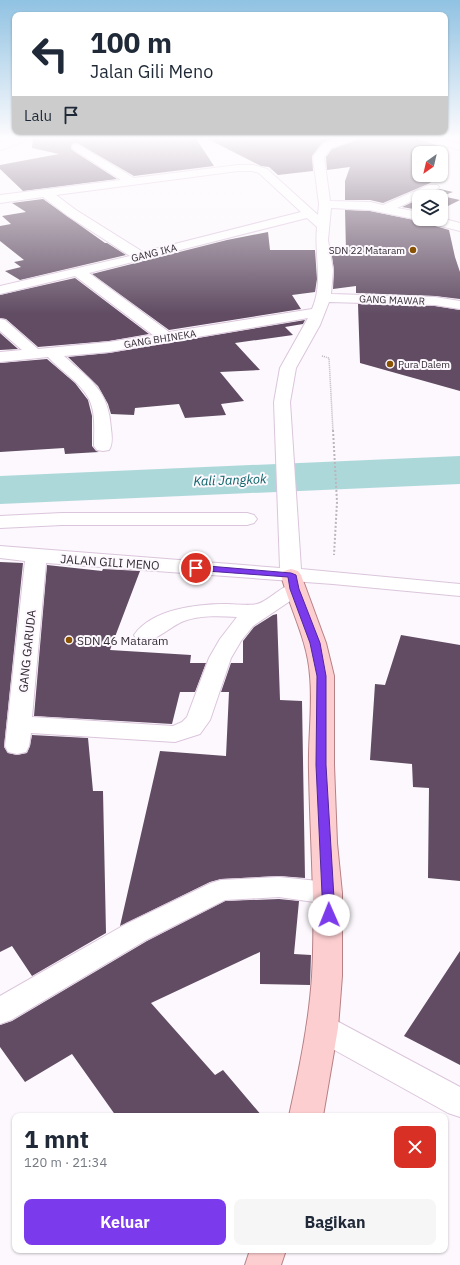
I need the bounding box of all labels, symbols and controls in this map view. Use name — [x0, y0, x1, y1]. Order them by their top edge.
text: 100 m — [90, 24, 172, 61]
icon: left — [24, 28, 76, 80]
text: Jalan Gili Meno — [90, 60, 213, 83]
icon: arrive — [60, 104, 82, 126]
text: Lalu — [24, 106, 52, 125]
north arrow — [412, 146, 448, 182]
map controls — [412, 146, 448, 226]
button: layers — [412, 190, 448, 226]
street label: GANG IKA — [130, 241, 179, 265]
place label: SDN 22 Mataram — [329, 244, 405, 257]
marker: SDN 22 Mataram — [408, 245, 418, 255]
street label: GANG MAWAR — [359, 292, 425, 308]
street label: GANG BHINEKA — [123, 327, 198, 351]
place label: Pura Dalem — [398, 358, 450, 371]
marker: Pura Dalem — [385, 359, 395, 369]
water label: Kali Jangkok — [193, 470, 267, 490]
street label: JALAN GILI MENO — [60, 551, 160, 573]
pin — [179, 551, 213, 585]
icon: arrive — [185, 557, 207, 579]
street label: GANG GARUDA — [15, 609, 39, 693]
place label: SDN 46 Mataram — [77, 633, 169, 648]
marker: SDN 46 Mataram — [64, 635, 74, 645]
position arrow — [308, 894, 350, 936]
text: 1 mnt — [24, 1123, 89, 1155]
button: close — [394, 1126, 436, 1168]
text: 120 m · 21:34 — [24, 1154, 107, 1171]
button: Keluar — [24, 1199, 226, 1245]
button: Bagikan — [234, 1199, 436, 1245]

